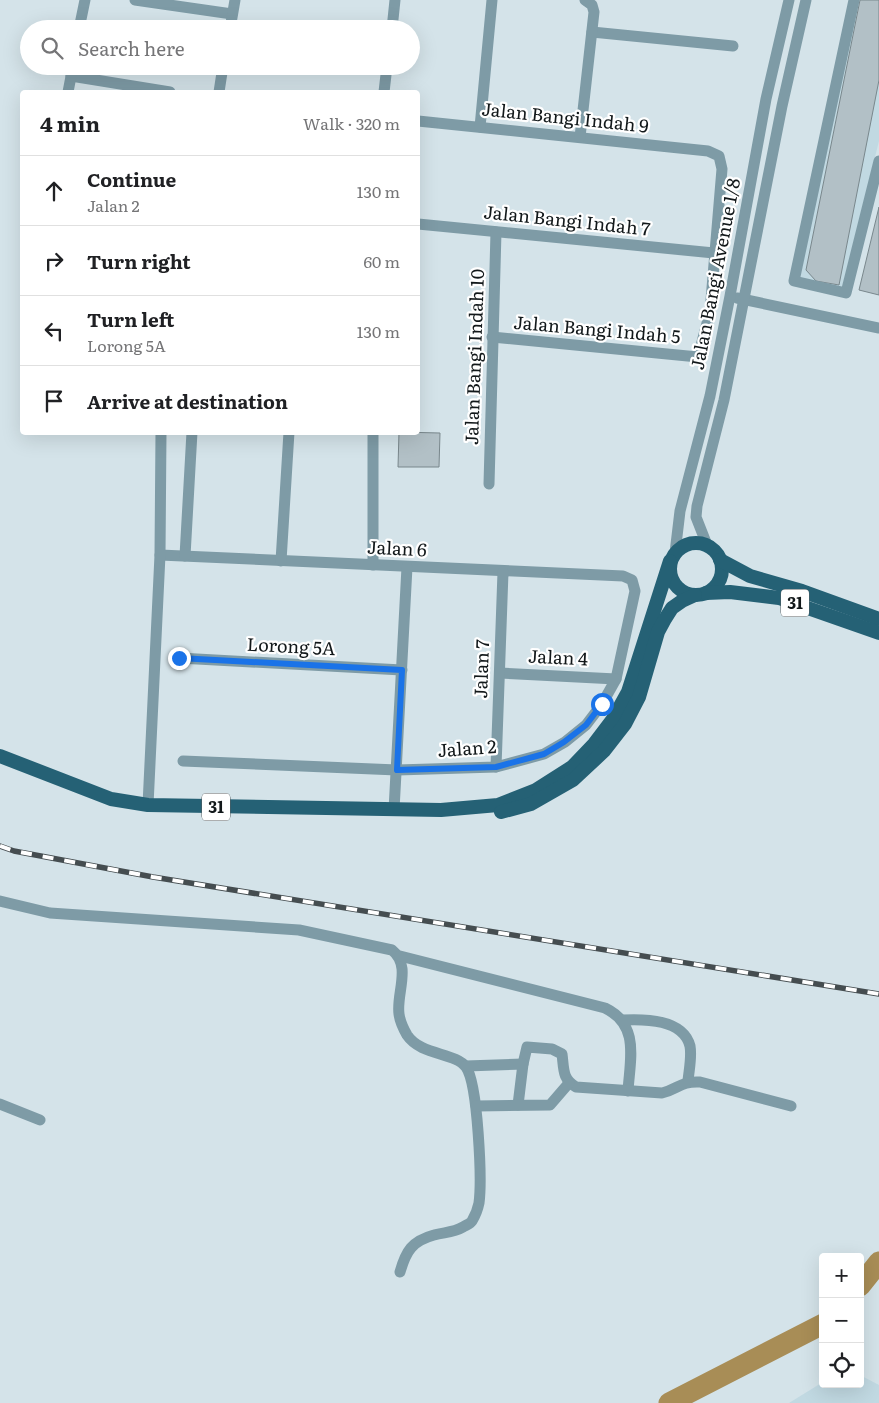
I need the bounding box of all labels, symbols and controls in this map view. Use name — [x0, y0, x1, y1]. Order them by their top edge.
search box — [20, 20, 420, 75]
icon: search — [38, 34, 66, 62]
text: Search here — [78, 34, 185, 62]
street label: Jalan Bangi Indah 9 — [480, 94, 650, 139]
text: 4 min — [40, 107, 100, 138]
text: Walk · 320 m — [303, 111, 400, 135]
text: Continue — [87, 165, 176, 193]
street label: Jalan Bangi Avenue 1/8 — [683, 175, 746, 372]
icon: ahead — [40, 177, 68, 205]
text: 130 m — [357, 179, 400, 203]
text: Jalan 2 — [87, 193, 140, 217]
street label: Jalan Bangi Indah 7 — [482, 197, 652, 242]
icon: right — [40, 247, 68, 275]
text: Turn right — [87, 247, 191, 275]
text: 60 m — [363, 249, 400, 273]
street label: Jalan Bangi Indah 10 — [457, 268, 490, 445]
text: Turn left — [87, 305, 174, 333]
street label: Jalan Bangi Indah 5 — [512, 308, 682, 349]
icon: left — [40, 317, 68, 345]
text: 130 m — [357, 319, 400, 343]
text: Lorong 5A — [87, 333, 166, 357]
icon: arrive — [40, 387, 68, 415]
text: Arrive at destination — [87, 387, 288, 415]
street label: Jalan 6 — [367, 532, 428, 563]
road number: 31 — [781, 590, 809, 616]
street label: Lorong 5A — [246, 630, 336, 661]
street label: Jalan 7 — [466, 639, 495, 699]
street label: Jalan 4 — [527, 641, 589, 672]
route end — [168, 647, 191, 670]
route start — [591, 693, 614, 716]
street label: Jalan 2 — [436, 732, 497, 763]
road number: 31 — [202, 794, 230, 820]
map controls — [819, 1253, 864, 1388]
button: + — [819, 1253, 864, 1298]
button: − — [819, 1298, 864, 1343]
button: locate — [819, 1343, 864, 1388]

